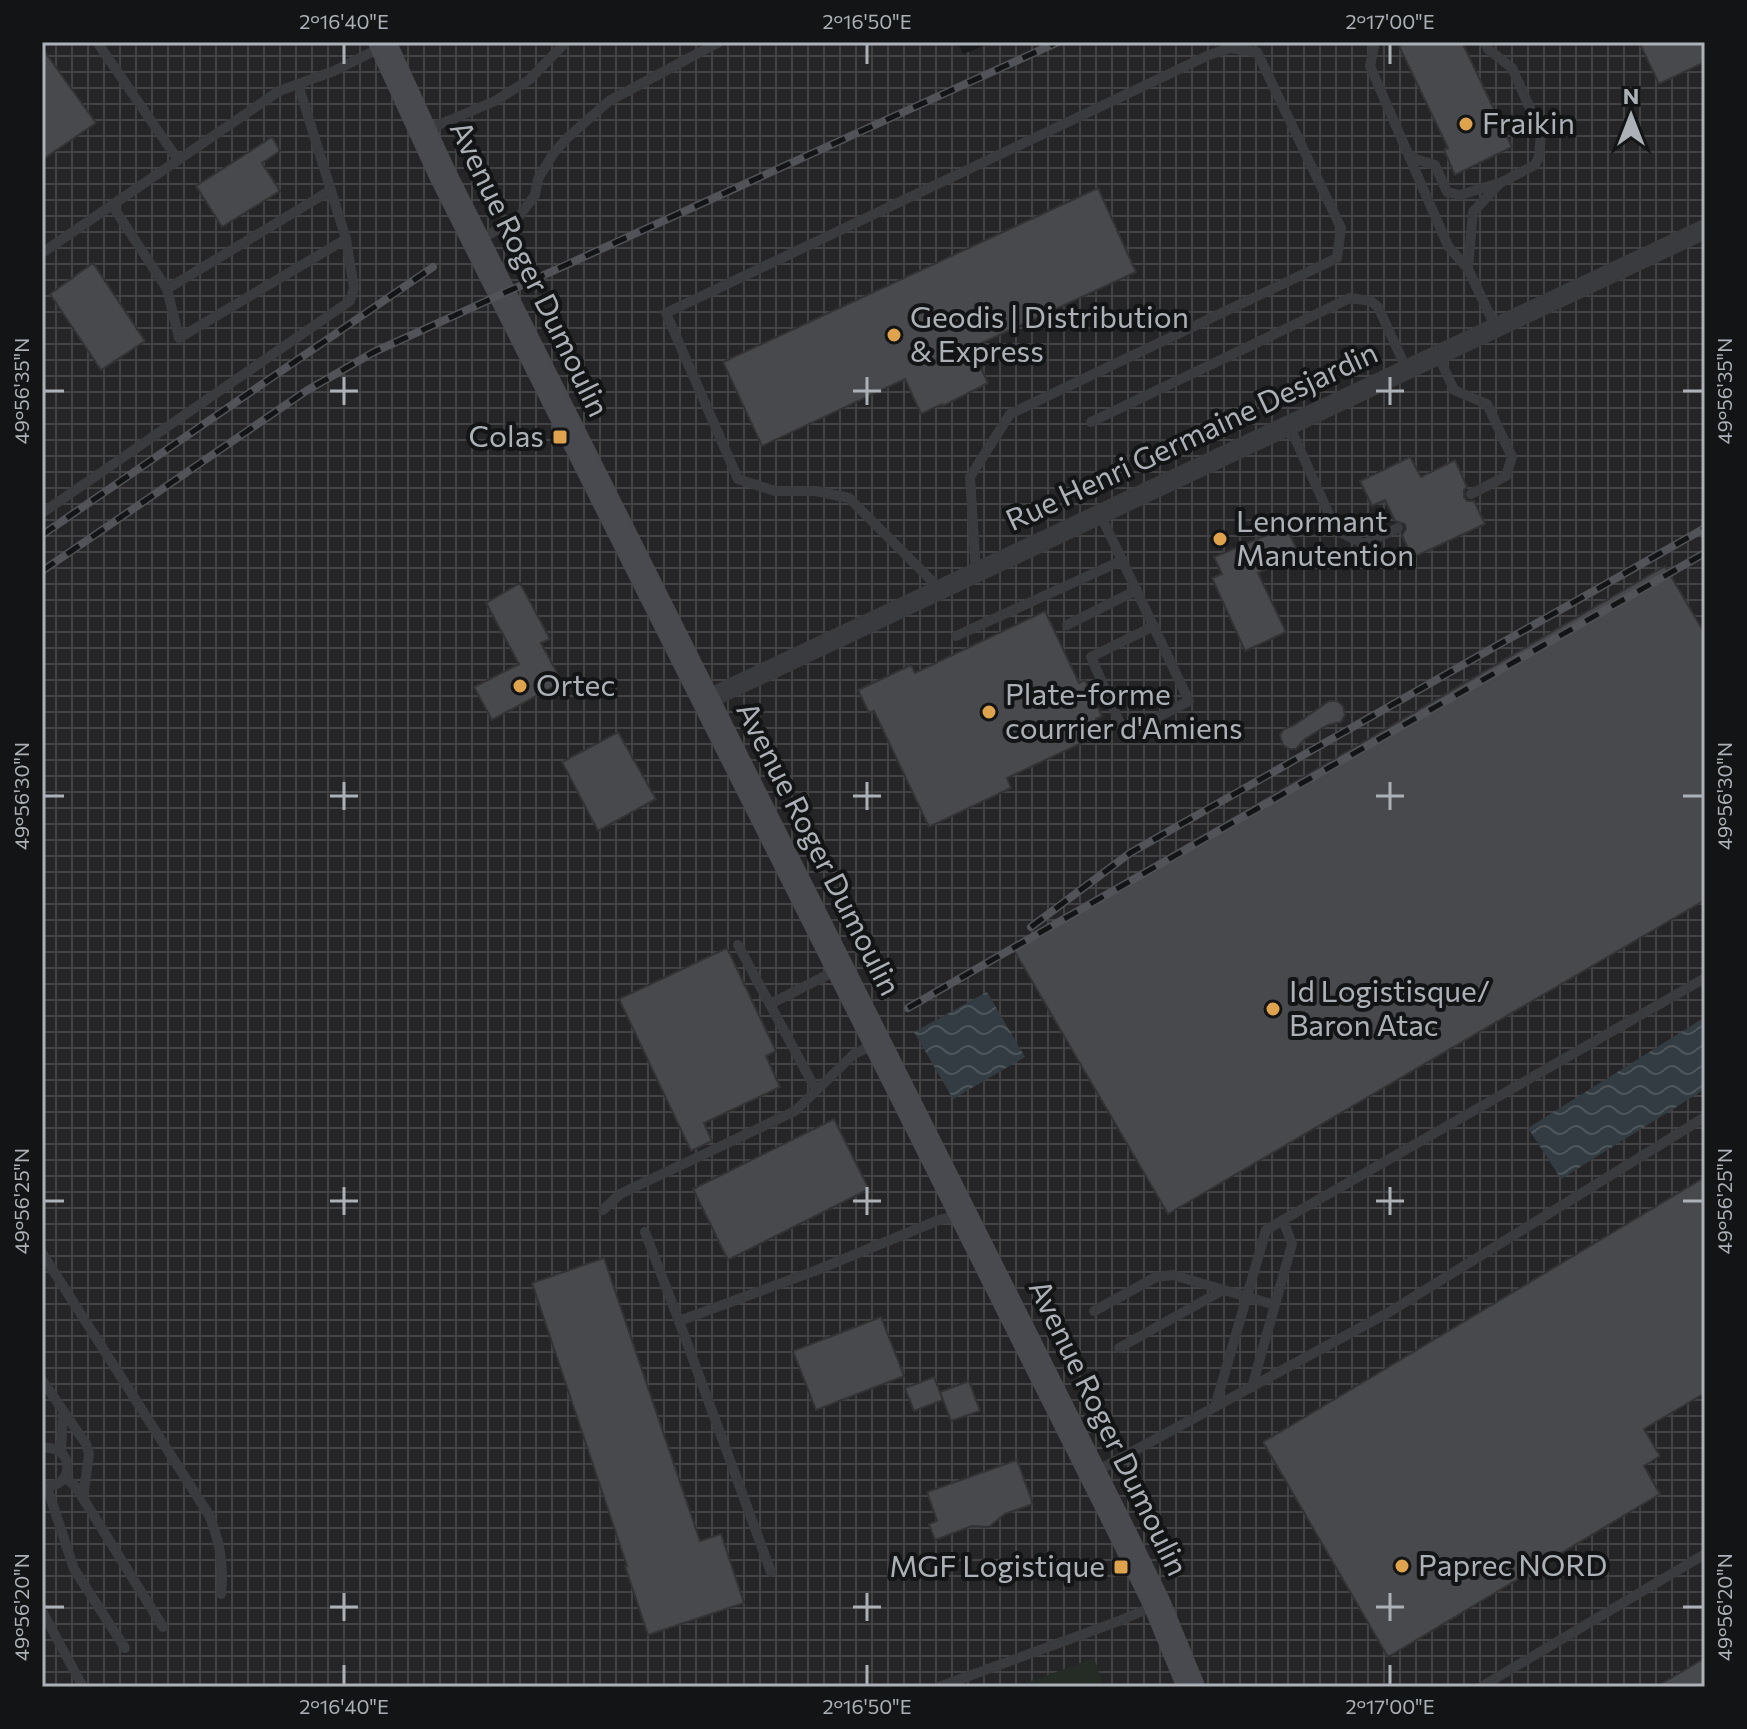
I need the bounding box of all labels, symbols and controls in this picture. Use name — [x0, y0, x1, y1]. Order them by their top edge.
text: 2°16'40"E — [299, 9, 389, 33]
text: 2°16'50"E — [822, 9, 912, 33]
text: 2°17'00"E — [1345, 9, 1435, 33]
north arrow — [1591, 76, 1671, 156]
text: N — [1623, 82, 1639, 109]
place label: Fraikin — [1482, 103, 1575, 140]
street label: Avenue Roger Dumoulin — [443, 114, 619, 422]
marker: Fraikin — [1457, 115, 1475, 133]
place label: Geodis | Distribution & Express — [910, 297, 1189, 368]
marker: Geodis | Distribution & Express — [885, 326, 903, 344]
street label: Rue Henri Germaine Desjardin — [999, 332, 1383, 537]
text: 49°56'35"N — [9, 338, 33, 444]
text: 49°56'35"N — [1712, 338, 1736, 444]
place label: Colas — [469, 416, 544, 453]
marker: Colas — [551, 428, 569, 446]
place label: Lenormant Manutention — [1236, 501, 1414, 572]
marker: Lenormant Manutention — [1211, 530, 1229, 548]
place label: Ortec — [536, 665, 615, 702]
place label: Plate-forme courrier d'Amiens — [1005, 674, 1243, 745]
marker: Ortec — [511, 677, 529, 695]
street label: Avenue Roger Dumoulin — [730, 695, 910, 1001]
marker: Plate-forme courrier d'Amiens — [980, 703, 998, 721]
text: 49°56'30"N — [9, 742, 33, 850]
text: 49°56'30"N — [1712, 742, 1736, 850]
place label: Id Logistisque/ Baron Atac — [1289, 971, 1490, 1042]
marker: Id Logistisque/ Baron Atac — [1264, 1000, 1282, 1018]
text: 49°56'25"N — [9, 1148, 33, 1254]
text: 49°56'25"N — [1712, 1148, 1736, 1254]
street label: Avenue Roger Dumoulin — [1022, 1273, 1198, 1581]
place label: Paprec NORD — [1418, 1545, 1607, 1582]
place label: MGF Logistique — [889, 1546, 1105, 1583]
text: 49°56'20"N — [9, 1553, 33, 1661]
text: 49°56'20"N — [1712, 1553, 1736, 1661]
marker: Paprec NORD — [1393, 1557, 1411, 1575]
marker: MGF Logistique — [1112, 1558, 1130, 1576]
text: 2°16'40"E — [299, 1694, 389, 1718]
text: 2°16'50"E — [822, 1694, 912, 1718]
text: 2°17'00"E — [1345, 1694, 1435, 1718]

